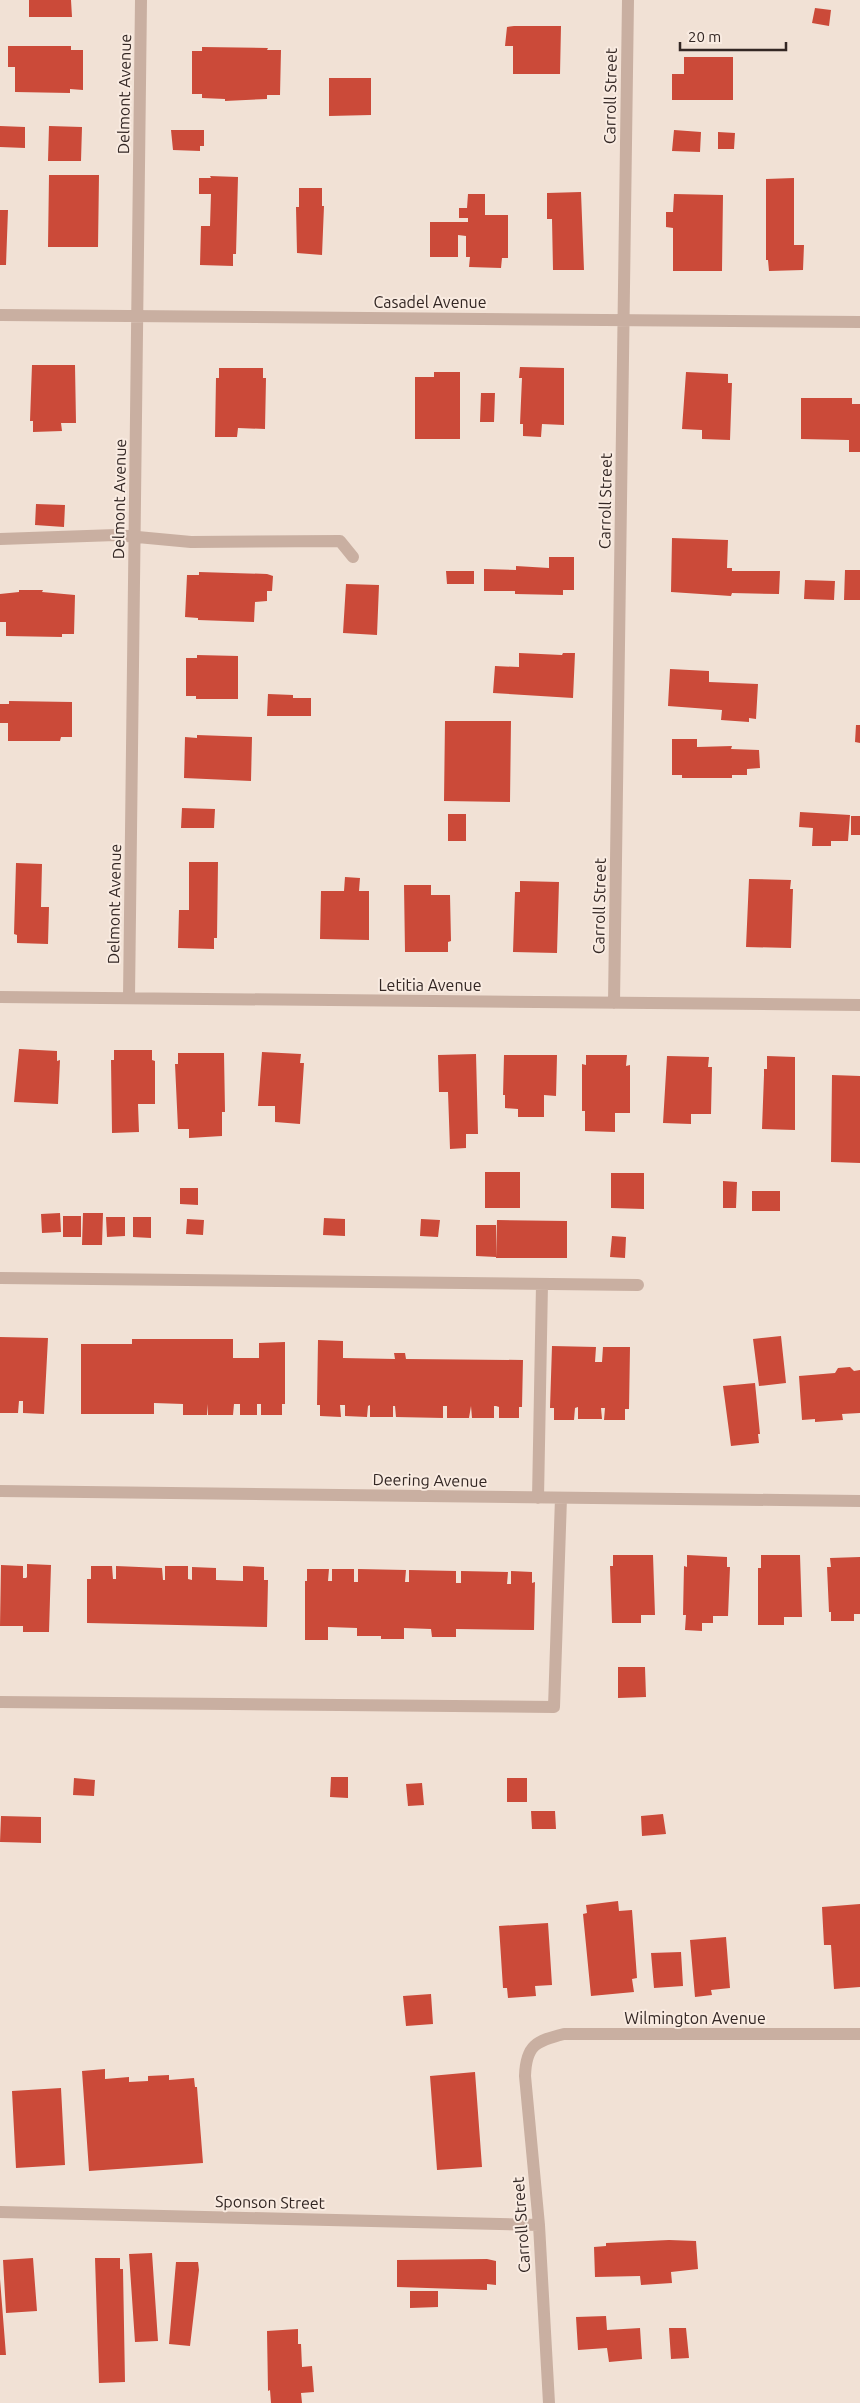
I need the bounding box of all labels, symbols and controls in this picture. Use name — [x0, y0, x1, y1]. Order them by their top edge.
scale bar — [680, 20, 786, 52]
text: 20 m — [688, 28, 721, 45]
street label: Delmont Avenue — [114, 34, 134, 154]
street label: Carroll Street — [600, 47, 620, 144]
street label: Casadel Avenue — [373, 293, 487, 311]
street label: Delmont Avenue — [109, 439, 129, 559]
street label: Carroll Street — [595, 452, 615, 549]
street label: Delmont Avenue — [104, 844, 124, 964]
street label: Carroll Street — [589, 857, 609, 954]
street label: Letitia Avenue — [378, 976, 482, 994]
street label: Deering Avenue — [372, 1470, 488, 1490]
street label: Wilmington Avenue — [624, 2009, 766, 2027]
street label: Carroll Street — [509, 2176, 533, 2274]
street label: Sponson Street — [215, 2192, 326, 2212]

